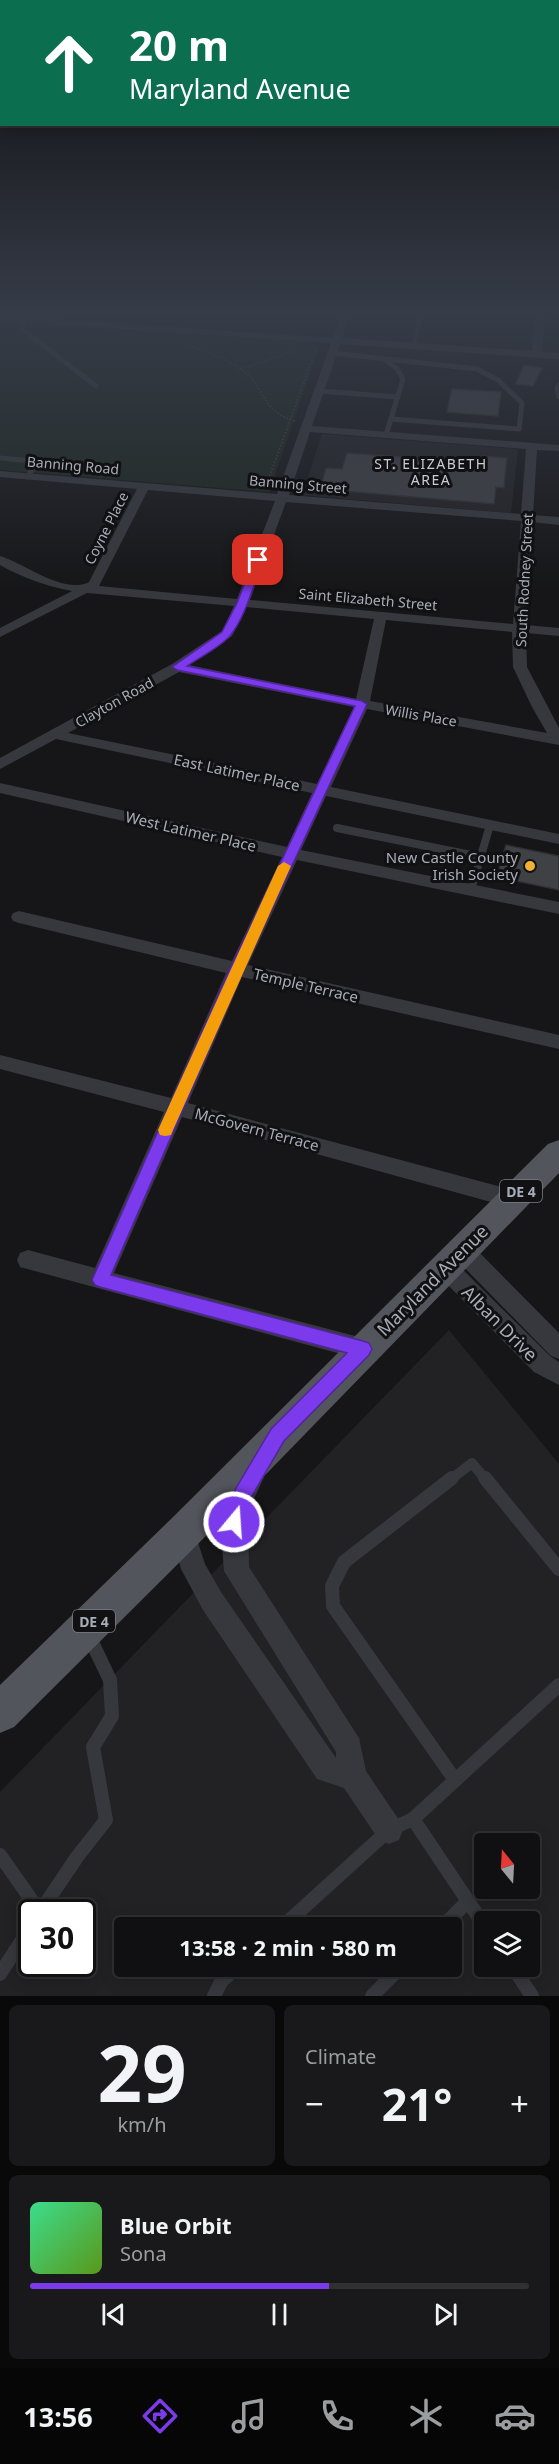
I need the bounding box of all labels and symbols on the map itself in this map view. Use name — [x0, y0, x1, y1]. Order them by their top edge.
street label: Banning Road — [26, 452, 120, 478]
district label: ST. ELIZABETH AREA — [374, 454, 488, 489]
street label: Banning Street — [248, 470, 348, 498]
street label: Coyne Place — [80, 488, 132, 567]
street label: South Rodney Street — [511, 513, 537, 647]
pin — [232, 534, 283, 585]
street label: Saint Elizabeth Street — [298, 583, 438, 615]
street label: Clayton Road — [71, 673, 157, 731]
street label: Willis Place — [384, 699, 458, 731]
street label: East Latimer Place — [172, 749, 302, 795]
street label: West Latimer Place — [124, 806, 258, 856]
place label: New Castle County Irish Society — [386, 847, 518, 884]
marker: New Castle County Irish Society — [523, 859, 537, 873]
street label: Temple Terrace — [252, 963, 360, 1007]
street label: McGovern Terrace — [193, 1103, 321, 1155]
road number: DE 4 — [500, 1180, 542, 1202]
street label: Maryland Avenue — [371, 1219, 493, 1341]
street label: Alban Drive — [457, 1280, 543, 1366]
position arrow — [202, 1490, 266, 1554]
road number: DE 4 — [73, 1610, 115, 1632]
north arrow — [474, 1833, 540, 1899]
speed limit sign: 30 — [18, 1899, 96, 1977]

